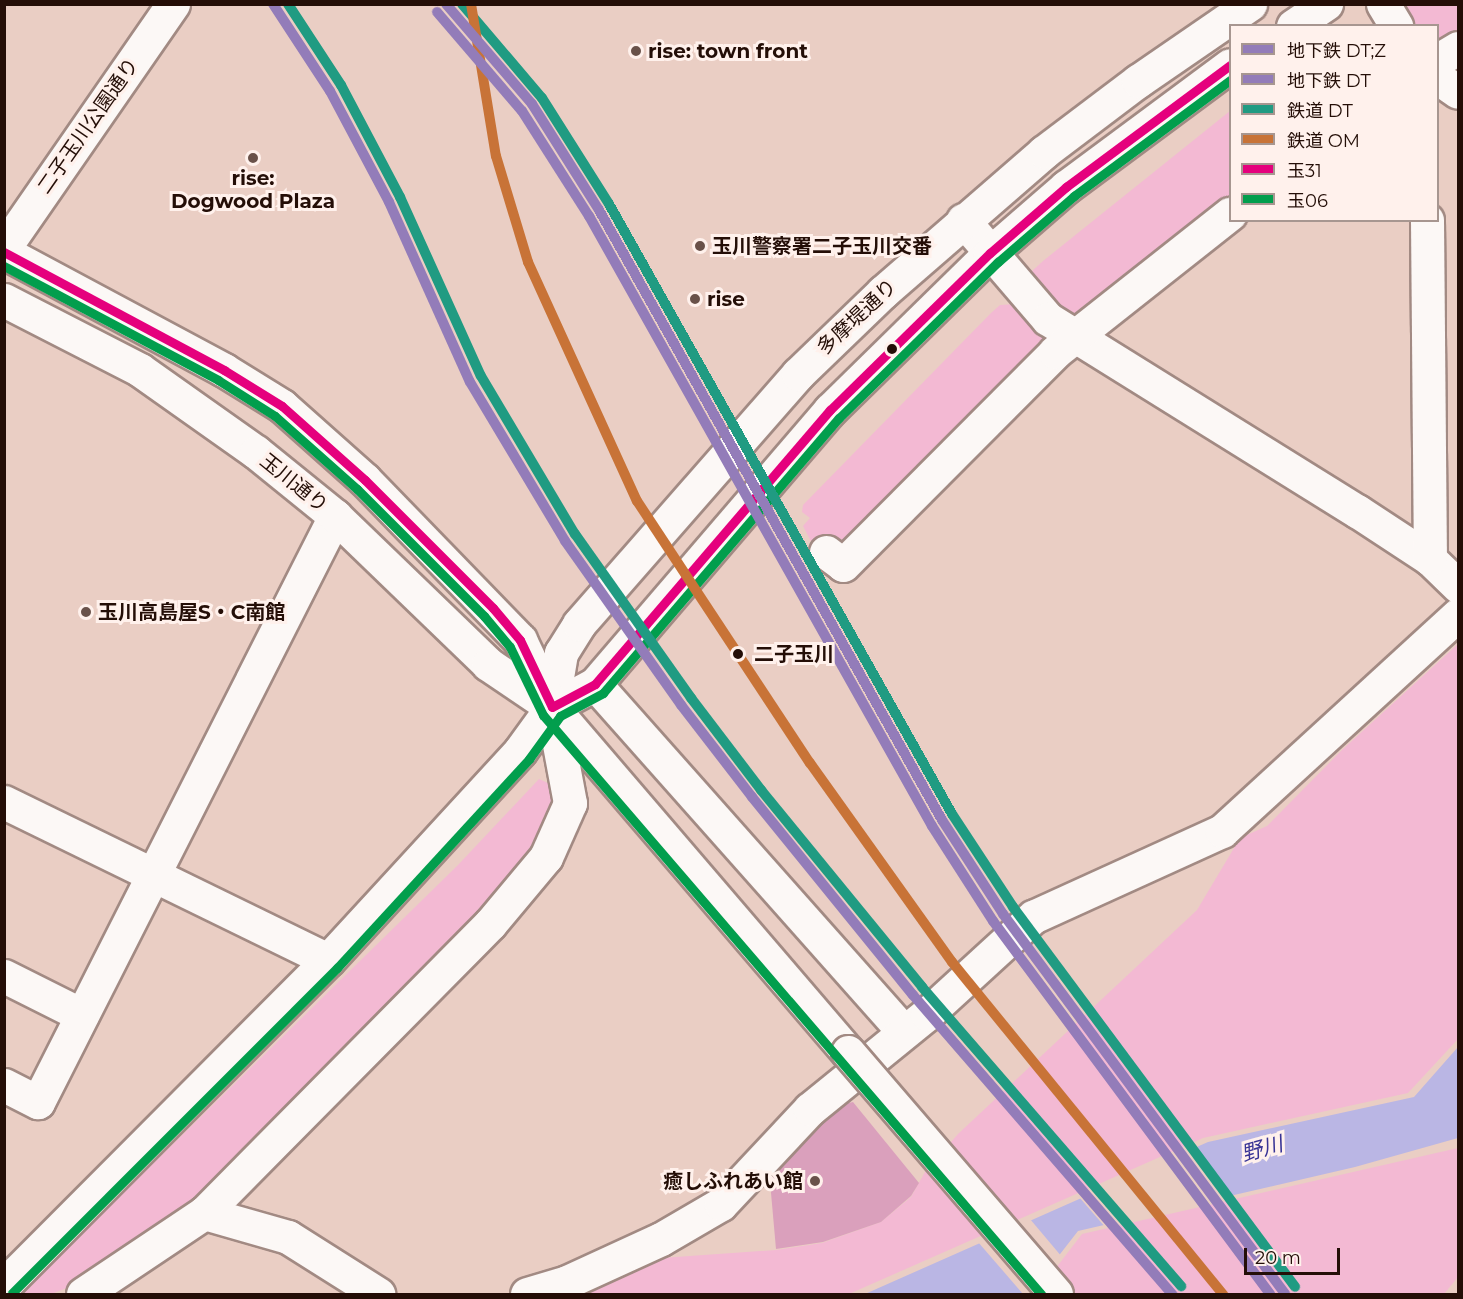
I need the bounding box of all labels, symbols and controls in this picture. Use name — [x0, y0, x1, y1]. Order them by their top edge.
legend — [1229, 24, 1439, 222]
place label: rise: town front — [648, 39, 808, 63]
text: 地下鉄 DT;Z — [1287, 40, 1386, 62]
marker: rise: town front — [629, 44, 643, 58]
street label: 二子玉川公園通り — [32, 54, 144, 198]
text: 地下鉄 DT — [1287, 70, 1371, 92]
text: 鉄道 DT — [1287, 100, 1353, 122]
text: 鉄道 OM — [1287, 130, 1360, 152]
marker: rise: Dogwood Plaza — [246, 151, 260, 165]
text: 玉31 — [1287, 160, 1322, 182]
place label: rise: Dogwood Plaza — [171, 167, 335, 214]
text: 玉06 — [1287, 190, 1328, 212]
place label: 玉川警察署二子玉川交番 — [712, 234, 932, 258]
marker: 玉川警察署二子玉川交番 — [693, 239, 707, 253]
street label: 多摩堤通り — [812, 274, 902, 360]
place label: rise — [707, 287, 745, 311]
marker: rise — [688, 292, 702, 306]
unlabelled marker — [886, 343, 898, 355]
street label: 玉川通り — [255, 449, 333, 517]
place label: 玉川高島屋S・C南館 — [98, 600, 285, 624]
marker: 玉川高島屋S・C南館 — [79, 605, 93, 619]
place label: 二子玉川 — [754, 642, 834, 666]
marker: 二子玉川 — [727, 643, 749, 665]
water label: 野川 — [1238, 1131, 1286, 1167]
place label: 癒しふれあい館 — [663, 1169, 803, 1193]
marker: 癒しふれあい館 — [808, 1174, 822, 1188]
scale bar — [1247, 1236, 1343, 1274]
text: 20 m — [1255, 1247, 1301, 1269]

